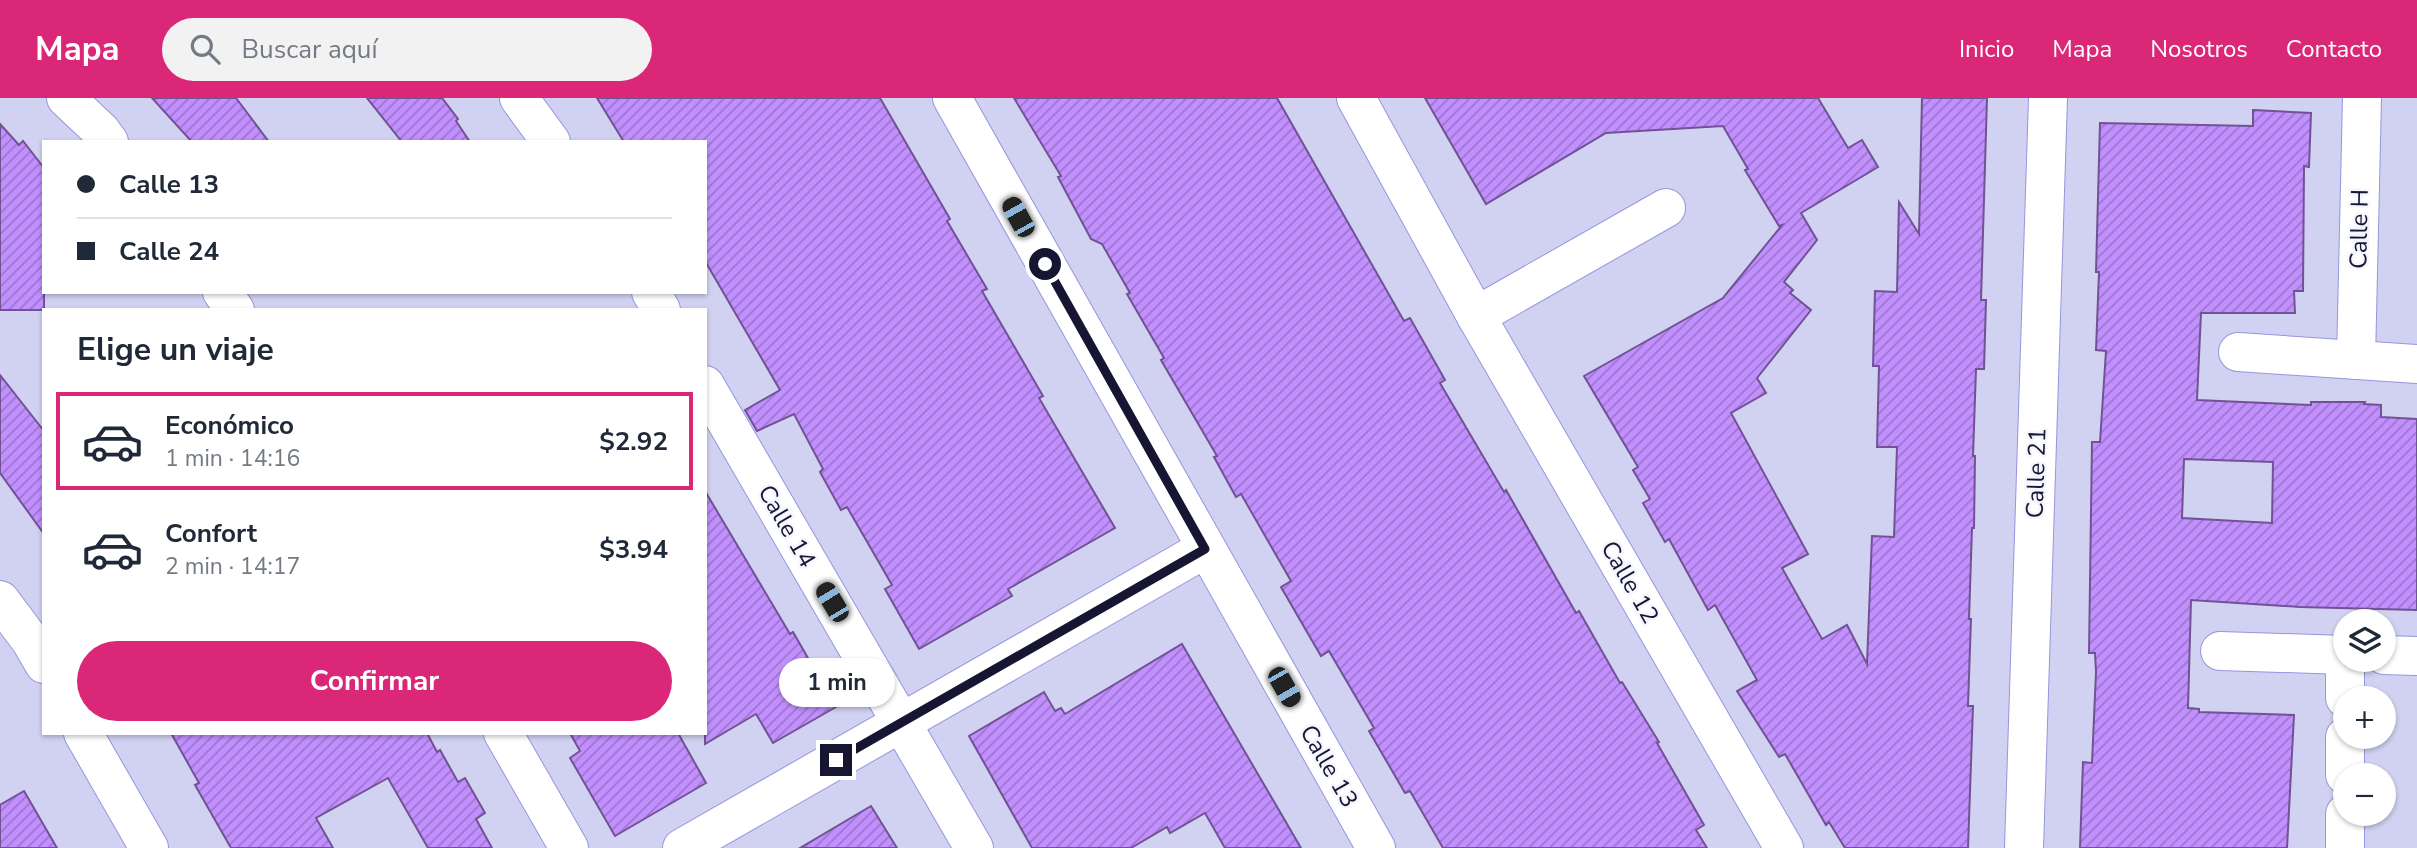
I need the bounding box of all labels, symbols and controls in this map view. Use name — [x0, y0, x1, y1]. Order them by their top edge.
search box — [162, 18, 652, 81]
text: Mapa — [35, 27, 120, 72]
icon: search — [186, 30, 224, 68]
text: Buscar aquí — [242, 32, 377, 67]
text: Inicio — [1959, 33, 2014, 65]
text: Mapa — [2052, 33, 2112, 65]
text: Nosotros — [2150, 33, 2248, 65]
text: Contacto — [2286, 33, 2382, 65]
text: Calle 13 — [119, 167, 219, 202]
street label: Calle H — [2342, 189, 2376, 269]
car — [999, 194, 1038, 240]
text: Calle 24 — [119, 234, 219, 269]
route start — [1029, 248, 1061, 280]
text: Elige un viaje — [77, 328, 274, 371]
text: Económico — [165, 408, 294, 443]
icon: car — [81, 410, 144, 473]
text: $2.92 — [599, 424, 668, 459]
street label: Calle 21 — [2018, 427, 2054, 519]
text: 1 min · 14:16 — [165, 443, 300, 474]
street label: Calle 14 — [751, 479, 823, 573]
text: Confort — [165, 516, 257, 551]
icon: car — [81, 518, 144, 581]
text: $3.94 — [599, 532, 668, 567]
street label: Calle 12 — [1594, 535, 1666, 629]
text: 2 min · 14:17 — [165, 551, 300, 582]
car — [813, 579, 852, 625]
map controls — [2333, 609, 2396, 826]
button: layers — [2333, 609, 2396, 672]
button: Confirmar — [77, 641, 672, 721]
callout: 1 min — [778, 658, 894, 708]
car — [1265, 664, 1304, 710]
text: 1 min — [807, 667, 867, 698]
button: + — [2333, 686, 2396, 749]
street label: Calle 13 — [1293, 719, 1365, 813]
route end — [820, 744, 852, 776]
button: − — [2333, 763, 2396, 826]

